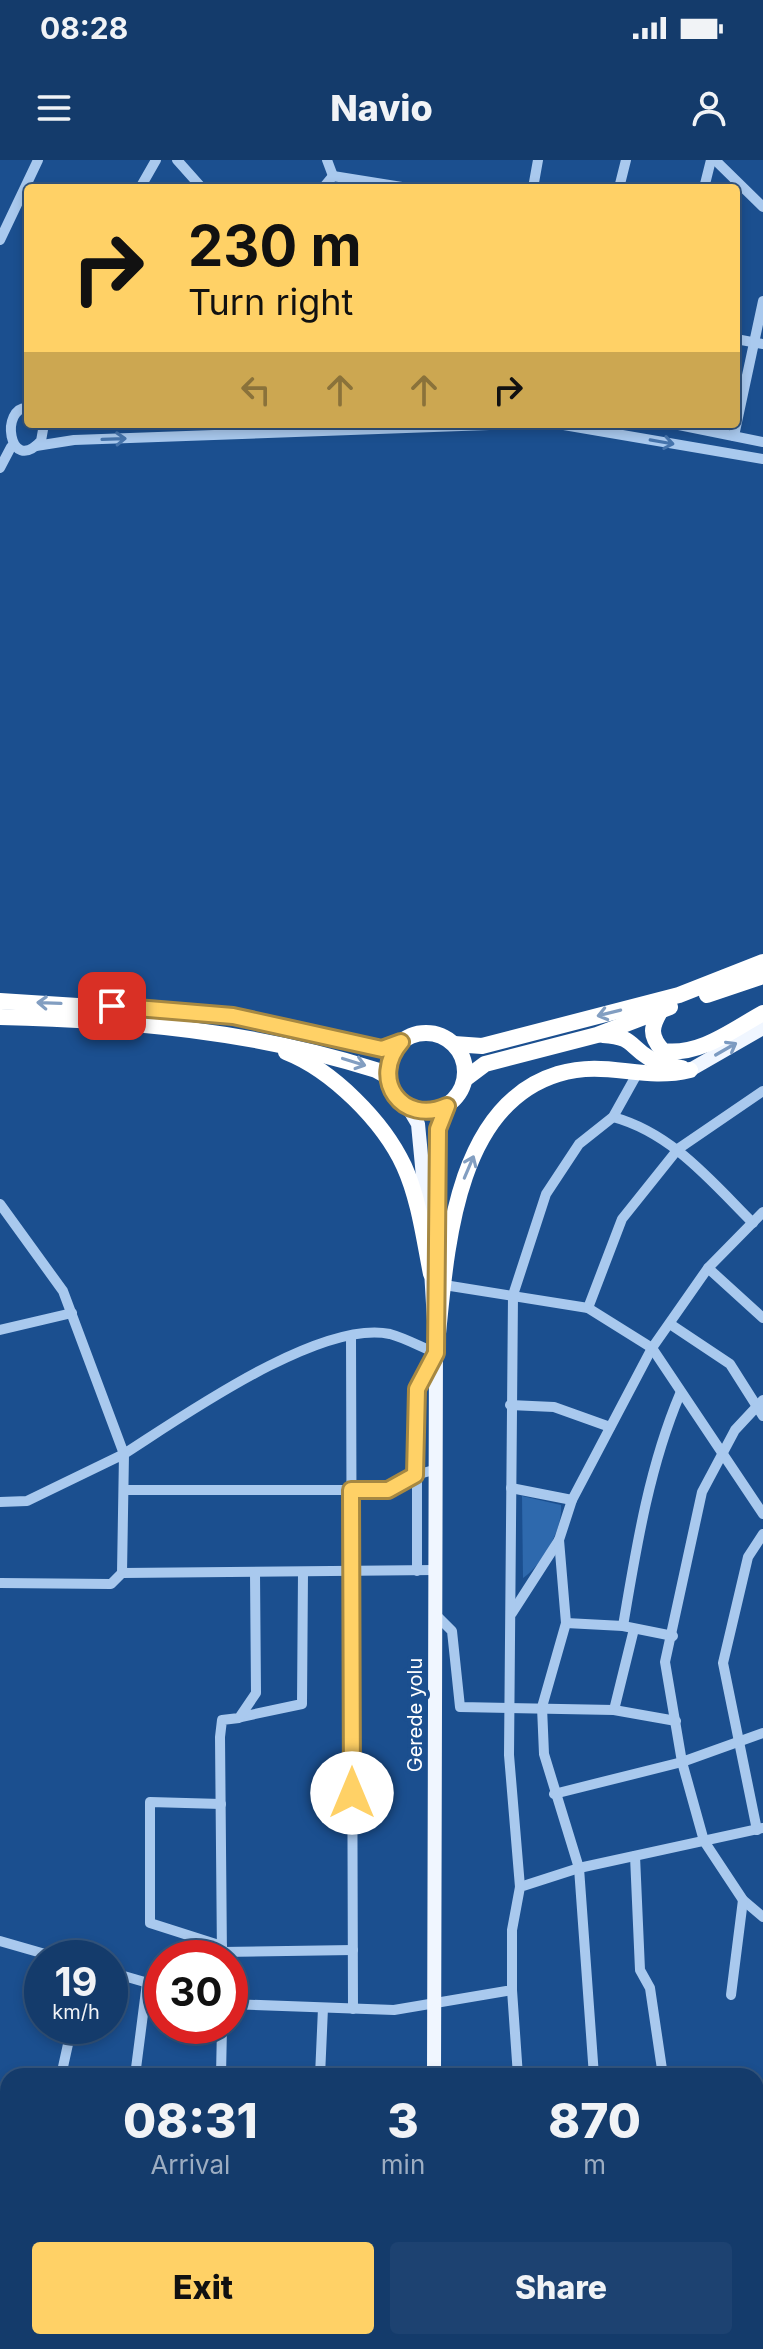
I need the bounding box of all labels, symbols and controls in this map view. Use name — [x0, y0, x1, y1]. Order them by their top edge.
text: 08:28 — [40, 10, 128, 46]
icon: menu — [32, 86, 76, 130]
text: Navio — [330, 86, 433, 130]
icon: person — [687, 86, 731, 130]
text: 230 m — [188, 212, 362, 280]
icon: right — [56, 216, 160, 320]
text: Turn right — [188, 280, 353, 324]
icon: left — [234, 368, 278, 412]
icon: ahead — [318, 368, 362, 412]
icon: ahead — [402, 368, 446, 412]
icon: right — [486, 368, 530, 412]
one-way arrow — [100, 431, 127, 446]
one-way arrow — [649, 435, 674, 450]
pin — [78, 972, 146, 1040]
icon: arrive — [90, 984, 134, 1028]
one-way arrow — [36, 995, 63, 1010]
one-way arrow — [597, 1007, 623, 1022]
one-way arrow — [714, 1041, 737, 1057]
one-way arrow — [341, 1056, 366, 1071]
one-way arrow — [463, 1155, 478, 1180]
street label: Gerede yolu — [403, 1658, 427, 1772]
position arrow — [310, 1751, 394, 1835]
speed limit sign: 30 — [144, 1940, 248, 2044]
text: 19 — [54, 1957, 98, 2006]
text: km/h — [52, 2000, 100, 2024]
text: 08:31 — [123, 2091, 258, 2150]
text: 3 — [387, 2091, 419, 2150]
text: 870 — [548, 2091, 641, 2150]
text: Arrival — [150, 2149, 230, 2180]
text: min — [381, 2149, 425, 2180]
text: m — [583, 2149, 606, 2180]
button: Exit — [32, 2242, 374, 2334]
button: Share — [390, 2242, 732, 2334]

